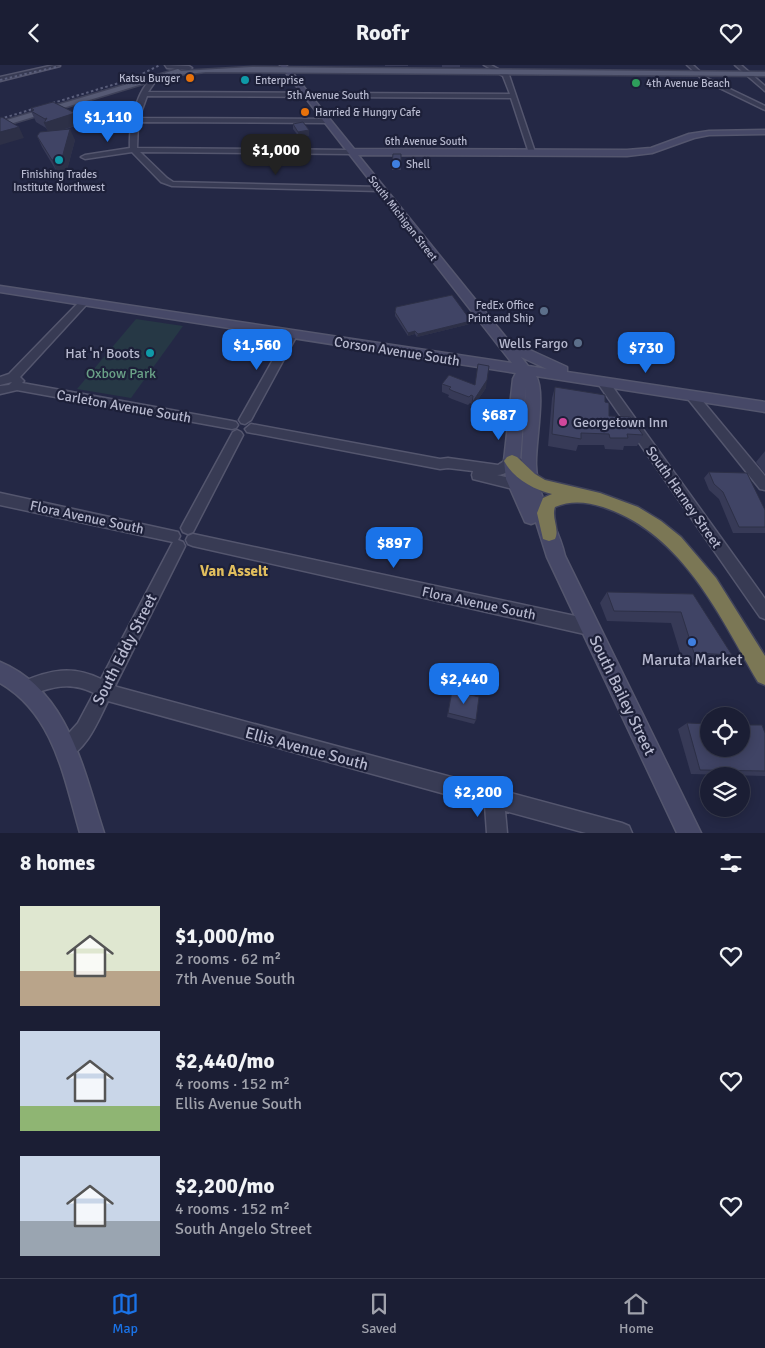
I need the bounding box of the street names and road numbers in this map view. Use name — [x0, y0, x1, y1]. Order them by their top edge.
street label: 5th Avenue South — [287, 89, 369, 102]
street label: 6th Avenue South — [385, 135, 467, 148]
street label: South Michigan Street — [365, 173, 440, 264]
street label: Corson Avenue South — [333, 333, 461, 370]
street label: Carleton Avenue South — [55, 386, 193, 427]
street label: South Harney Street — [642, 443, 725, 552]
street label: Flora Avenue South — [28, 497, 145, 538]
street label: Flora Avenue South — [420, 583, 537, 624]
street label: South Eddy Street — [88, 590, 162, 708]
street label: South Bailey Street — [584, 632, 660, 759]
street label: Ellis Avenue South — [243, 723, 371, 775]

